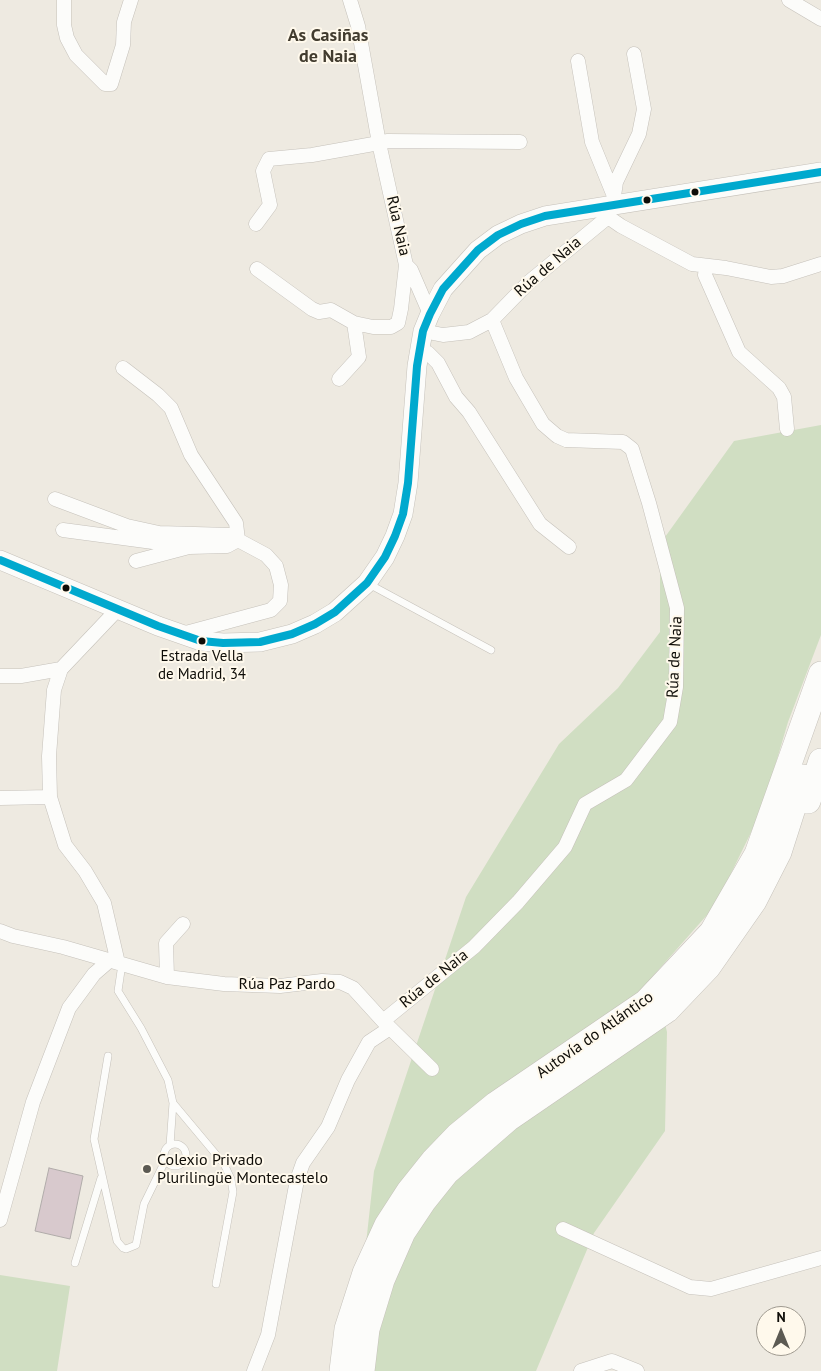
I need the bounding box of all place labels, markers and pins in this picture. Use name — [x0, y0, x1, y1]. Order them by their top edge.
unlabelled marker — [690, 187, 700, 197]
unlabelled marker — [642, 195, 652, 205]
unlabelled marker — [61, 583, 71, 593]
marker: Estrada Vella de Madrid, 34 — [197, 636, 207, 646]
place label: Estrada Vella de Madrid, 34 — [158, 648, 246, 683]
place label: Colexio Privado Plurilingüe Montecastelo — [157, 1150, 328, 1188]
marker: Colexio Privado Plurilingüe Montecastelo — [141, 1163, 153, 1175]

